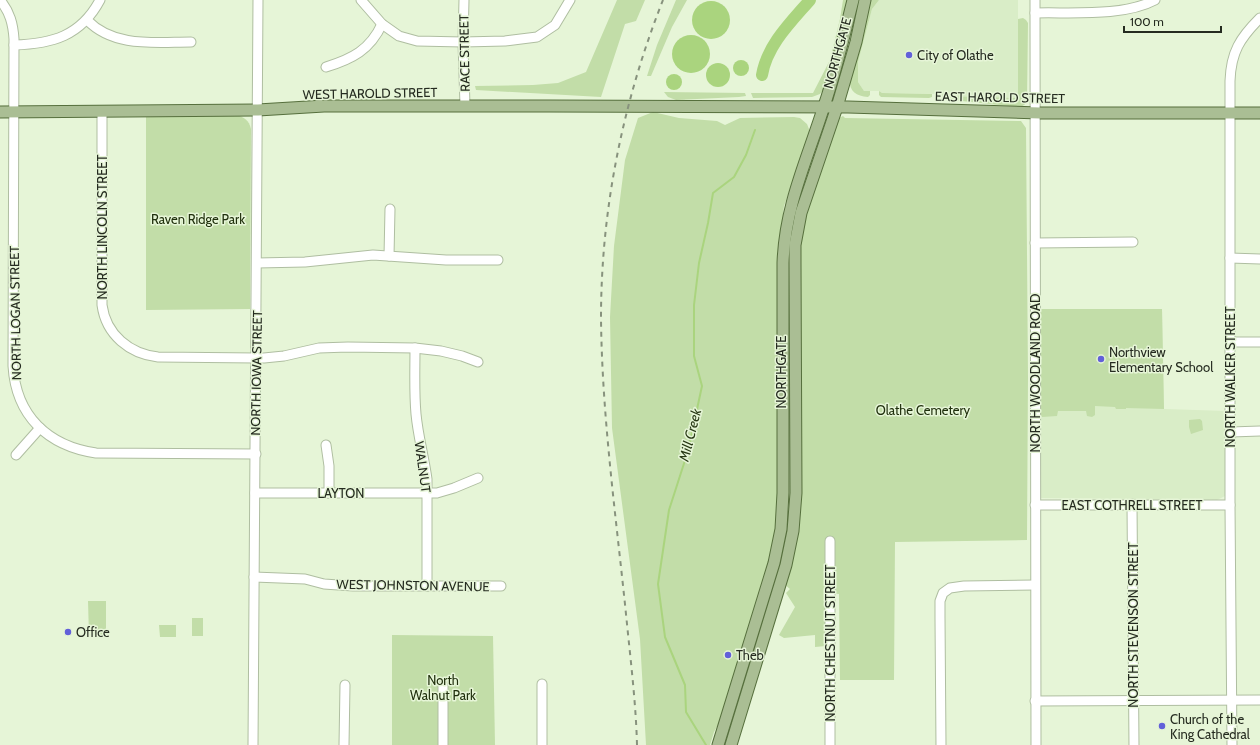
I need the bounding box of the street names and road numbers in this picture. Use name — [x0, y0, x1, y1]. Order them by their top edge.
street label: RACE STREET — [455, 14, 473, 92]
street label: NORTHGATE — [820, 16, 854, 90]
street label: WEST HAROLD STREET — [303, 84, 437, 102]
street label: EAST HAROLD STREET — [935, 88, 1065, 106]
street label: NORTH LINCOLN STREET — [94, 154, 110, 299]
street label: NORTH LOGAN STREET — [6, 246, 24, 380]
street label: NORTH WOODLAND ROAD — [1027, 294, 1043, 452]
street label: NORTH WALKER STREET — [1222, 306, 1238, 448]
street label: NORTH IOWA STREET — [247, 310, 265, 436]
street label: NORTHGATE — [773, 335, 789, 409]
street label: WALNUT — [411, 440, 435, 494]
street label: LAYTON — [318, 485, 364, 501]
street label: EAST COTHRELL STREET — [1062, 497, 1203, 513]
street label: NORTH STEVENSON STREET — [1125, 542, 1141, 708]
street label: NORTH CHESTNUT STREET — [822, 564, 838, 721]
street label: WEST JOHNSTON AVENUE — [336, 576, 490, 594]

